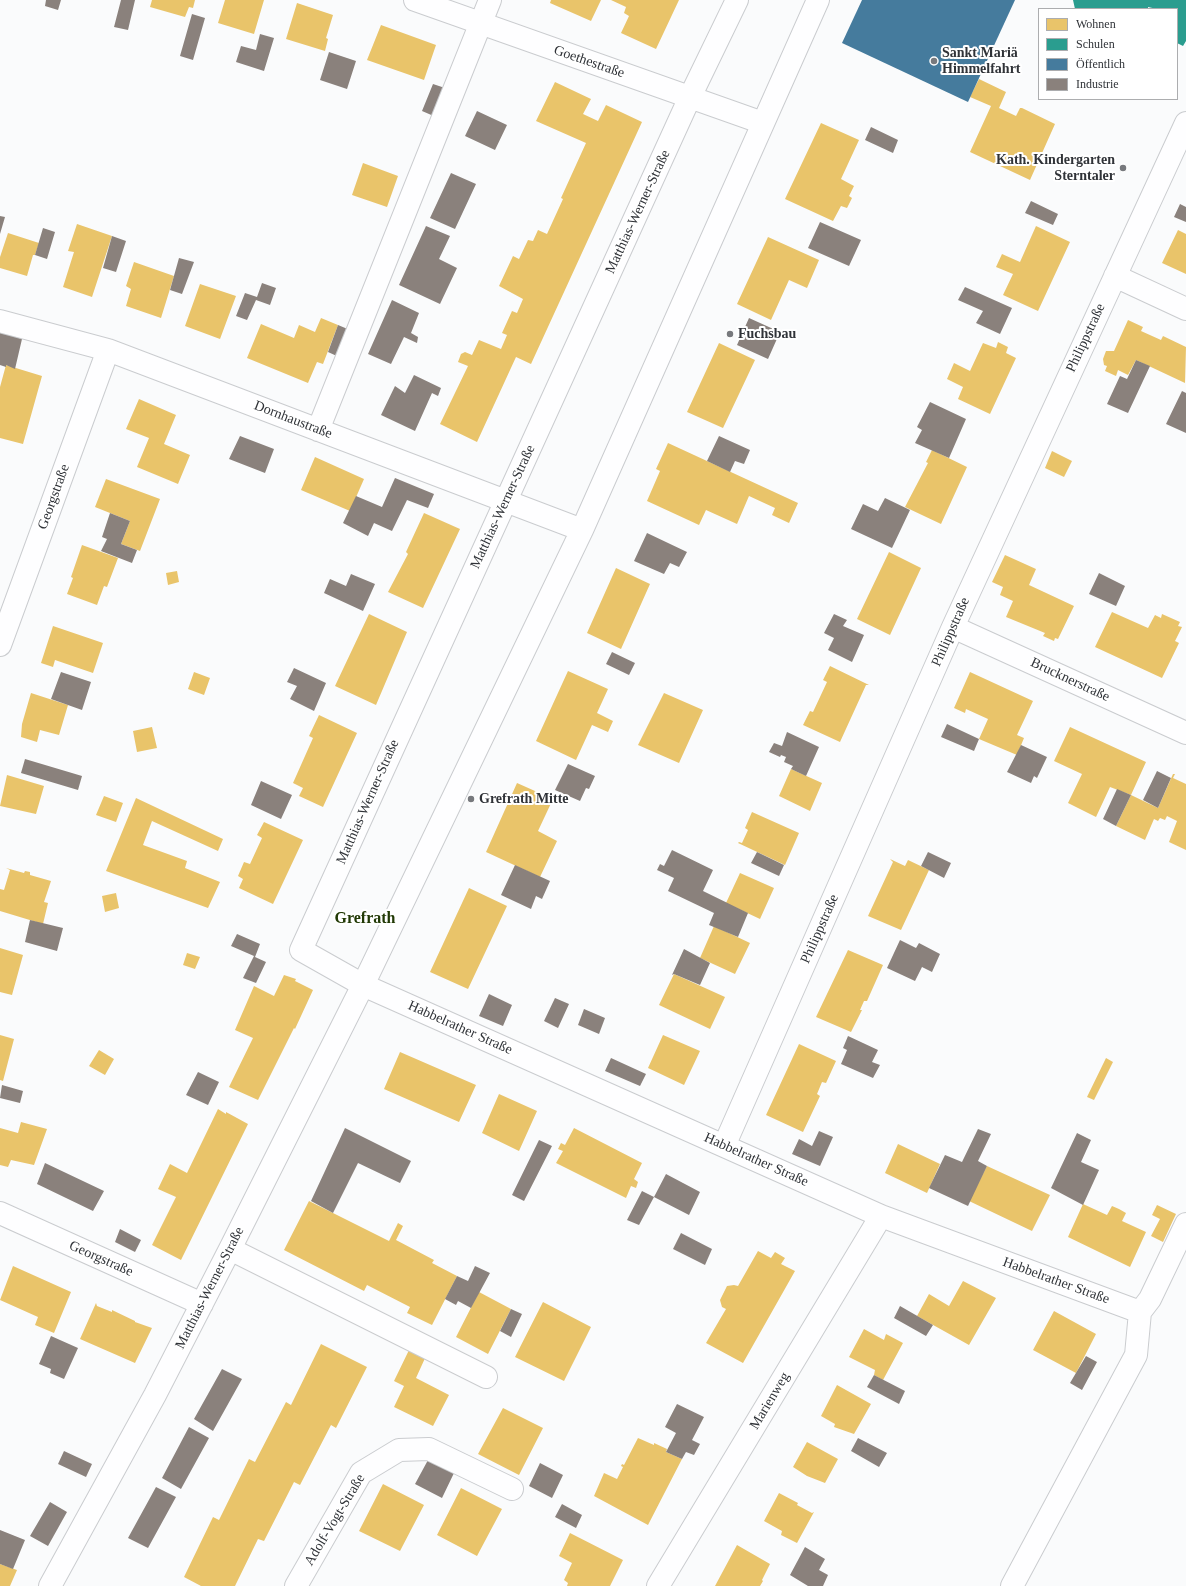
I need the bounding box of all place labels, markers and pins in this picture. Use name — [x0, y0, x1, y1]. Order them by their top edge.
place label: Sankt Mariä Himmelfahrt — [942, 45, 1021, 78]
marker: Sankt Mariä Himmelfahrt — [929, 56, 939, 66]
place label: Kath. Kindergarten Sterntaler — [996, 152, 1115, 184]
marker: Kath. Kindergarten Sterntaler — [1118, 163, 1128, 173]
place label: Fuchsbau — [738, 326, 796, 342]
marker: Fuchsbau — [725, 329, 735, 339]
place label: Grefrath Mitte — [479, 791, 569, 807]
marker: Grefrath Mitte — [466, 794, 476, 804]

